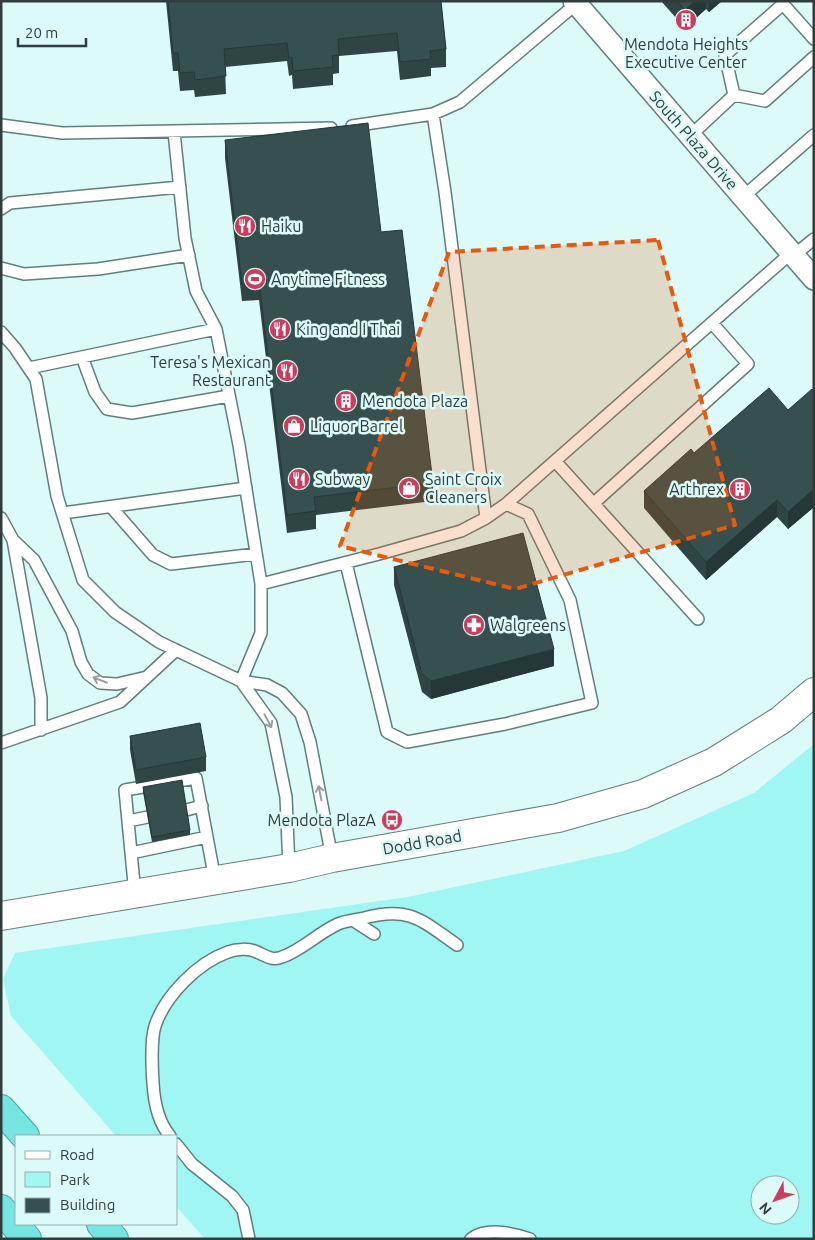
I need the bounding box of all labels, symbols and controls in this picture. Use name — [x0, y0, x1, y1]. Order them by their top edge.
building icon: Mendota Heights Executive Center — [674, 8, 698, 32]
scale bar — [18, 15, 85, 47]
text: 20 m — [25, 24, 58, 41]
place label: Mendota Heights Executive Center — [624, 35, 748, 71]
street label: South Plaza Drive — [646, 87, 742, 193]
restaurant icon: Haiku — [233, 214, 257, 238]
place label: Haiku — [261, 217, 301, 235]
sports icon: Anytime Fitness — [243, 267, 267, 291]
place label: Anytime Fitness — [271, 270, 385, 288]
restaurant icon: King and I Thai — [268, 317, 292, 341]
place label: King and I Thai — [296, 320, 400, 338]
place label: Teresa's Mexican Restaurant — [150, 353, 272, 389]
restaurant icon: Teresa's Mexican Restaurant — [275, 359, 299, 383]
building icon: Mendota Plaza — [334, 389, 358, 413]
place label: Mendota Plaza — [362, 392, 468, 410]
shop icon: Liquor Barrel — [282, 414, 306, 438]
place label: Liquor Barrel — [310, 417, 403, 435]
restaurant icon: Subway — [287, 467, 311, 491]
place label: Subway — [315, 470, 370, 488]
place label: Saint Croix Cleaners — [425, 470, 502, 506]
shop icon: Saint Croix Cleaners — [397, 476, 421, 500]
building icon: Arthrex — [728, 477, 752, 501]
place label: Arthrex — [669, 480, 724, 498]
pharmacy icon: Walgreens — [462, 613, 486, 637]
place label: Walgreens — [490, 616, 566, 634]
one-way arrow — [93, 675, 108, 684]
one-way arrow — [264, 713, 273, 728]
one-way arrow — [314, 785, 324, 801]
bus stop icon: Mendota PlazA — [380, 808, 404, 832]
place label: Mendota PlazA — [267, 811, 377, 829]
street label: Dodd Road — [381, 826, 463, 858]
legend — [15, 1135, 178, 1225]
text: Road — [60, 1146, 95, 1163]
text: Park — [60, 1171, 90, 1188]
north arrow — [750, 1175, 800, 1225]
text: Building — [60, 1196, 115, 1213]
text: N — [756, 1199, 775, 1218]

